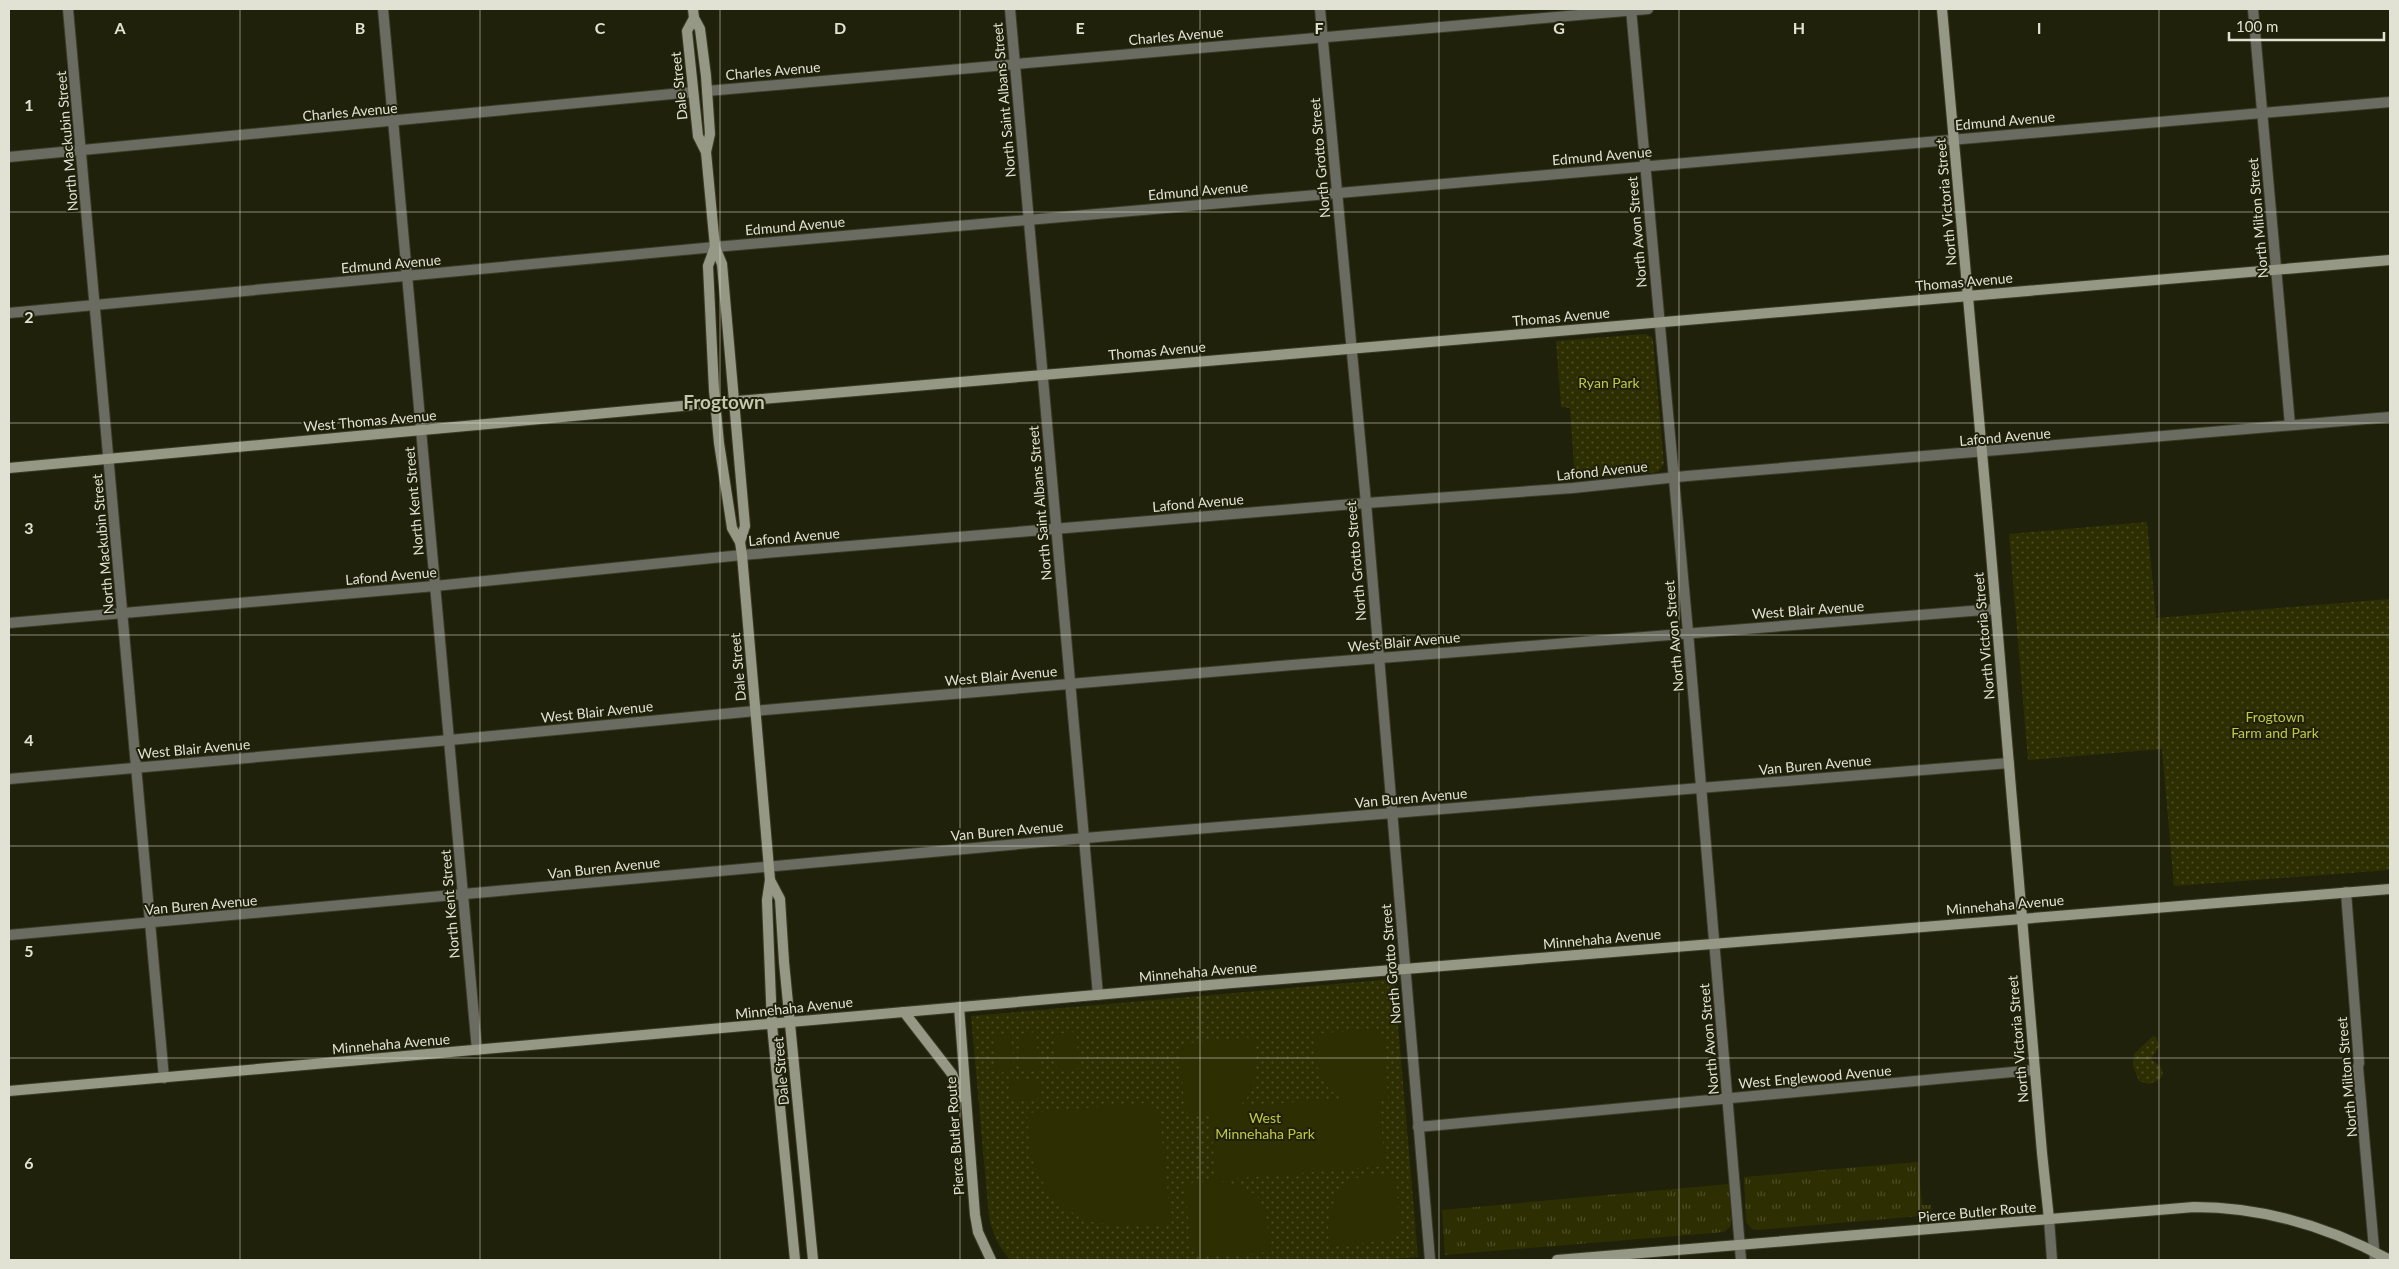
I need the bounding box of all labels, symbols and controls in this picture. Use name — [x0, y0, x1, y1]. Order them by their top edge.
scale bar — [2229, 10, 2384, 42]
text: 100 m — [2236, 17, 2278, 35]
text: A — [113, 18, 126, 37]
text: B — [355, 18, 365, 37]
text: C — [595, 18, 606, 37]
text: D — [834, 18, 846, 37]
text: E — [1075, 18, 1085, 37]
text: F — [1314, 18, 1324, 37]
text: G — [1553, 18, 1565, 37]
text: H — [1793, 18, 1805, 37]
text: I — [2037, 18, 2041, 37]
street label: North Saint Albans Street — [988, 22, 1019, 178]
street label: Charles Avenue — [1128, 23, 1224, 48]
street label: Dale Street — [666, 51, 691, 121]
street label: Charles Avenue — [725, 58, 821, 83]
street label: North Mackubin Street — [52, 70, 81, 212]
text: 1 — [24, 95, 34, 114]
street label: North Grotto Street — [1306, 97, 1333, 219]
street label: Charles Avenue — [302, 99, 398, 124]
street label: Edmund Avenue — [1954, 108, 2056, 133]
street label: North Victoria Street — [1931, 138, 1960, 266]
street label: Edmund Avenue — [1551, 143, 1653, 168]
street label: North Milton Street — [2244, 157, 2271, 279]
street label: North Avon Street — [1623, 176, 1650, 288]
street label: Edmund Avenue — [1147, 178, 1249, 203]
street label: Edmund Avenue — [744, 213, 846, 238]
street label: Edmund Avenue — [340, 251, 442, 276]
street label: Thomas Avenue — [1914, 269, 2013, 294]
street label: Thomas Avenue — [1511, 304, 1610, 329]
text: 2 — [24, 307, 34, 326]
street label: Thomas Avenue — [1107, 338, 1206, 363]
park label: Ryan Park — [1578, 374, 1641, 391]
district label: Frogtown — [683, 390, 765, 413]
street label: West Thomas Avenue — [303, 406, 437, 435]
street label: Lafond Avenue — [1958, 424, 2051, 449]
street label: North Saint Albans Street — [1024, 425, 1055, 581]
street label: North Kent Street — [400, 446, 427, 556]
street label: Lafond Avenue — [1555, 457, 1648, 484]
street label: North Mackubin Street — [88, 473, 117, 615]
street label: Lafond Avenue — [1151, 490, 1244, 515]
street label: North Grotto Street — [1342, 500, 1369, 622]
text: 3 — [24, 518, 34, 537]
street label: Lafond Avenue — [747, 524, 840, 549]
street label: Lafond Avenue — [344, 563, 437, 588]
street label: North Victoria Street — [1969, 572, 1998, 700]
street label: North Avon Street — [1660, 580, 1687, 692]
street label: West Blair Avenue — [1751, 597, 1865, 622]
street label: West Blair Avenue — [1347, 628, 1461, 655]
street label: Dale Street — [726, 632, 749, 702]
street label: West Blair Avenue — [944, 662, 1058, 689]
street label: West Blair Avenue — [540, 697, 654, 726]
park label: Frogtown Farm and Park — [2231, 708, 2320, 741]
text: 4 — [24, 730, 34, 749]
street label: West Blair Avenue — [137, 735, 251, 762]
street label: Van Buren Avenue — [1758, 751, 1872, 778]
street label: Van Buren Avenue — [1354, 784, 1468, 811]
street label: Van Buren Avenue — [950, 817, 1064, 844]
street label: North Kent Street — [436, 849, 463, 959]
street label: Van Buren Avenue — [547, 853, 661, 882]
street label: Van Buren Avenue — [144, 891, 258, 918]
street label: Minnehaha Avenue — [1945, 891, 2065, 918]
street label: North Grotto Street — [1377, 903, 1404, 1025]
street label: Minnehaha Avenue — [1542, 925, 1662, 952]
text: 5 — [24, 941, 34, 960]
street label: Minnehaha Avenue — [1138, 958, 1258, 985]
street label: North Victoria Street — [2003, 975, 2032, 1103]
street label: North Avon Street — [1695, 983, 1722, 1095]
street label: Minnehaha Avenue — [734, 993, 854, 1022]
street label: North Milton Street — [2333, 1016, 2360, 1138]
street label: Minnehaha Avenue — [331, 1030, 451, 1057]
street label: Dale Street — [769, 1036, 792, 1106]
street label: West Englewood Avenue — [1738, 1061, 1892, 1092]
street label: Pierce Butler Route — [942, 1076, 967, 1196]
park label: West Minnehaha Park — [1215, 1109, 1316, 1142]
text: 6 — [24, 1153, 34, 1172]
street label: Pierce Butler Route — [1917, 1198, 2037, 1225]

